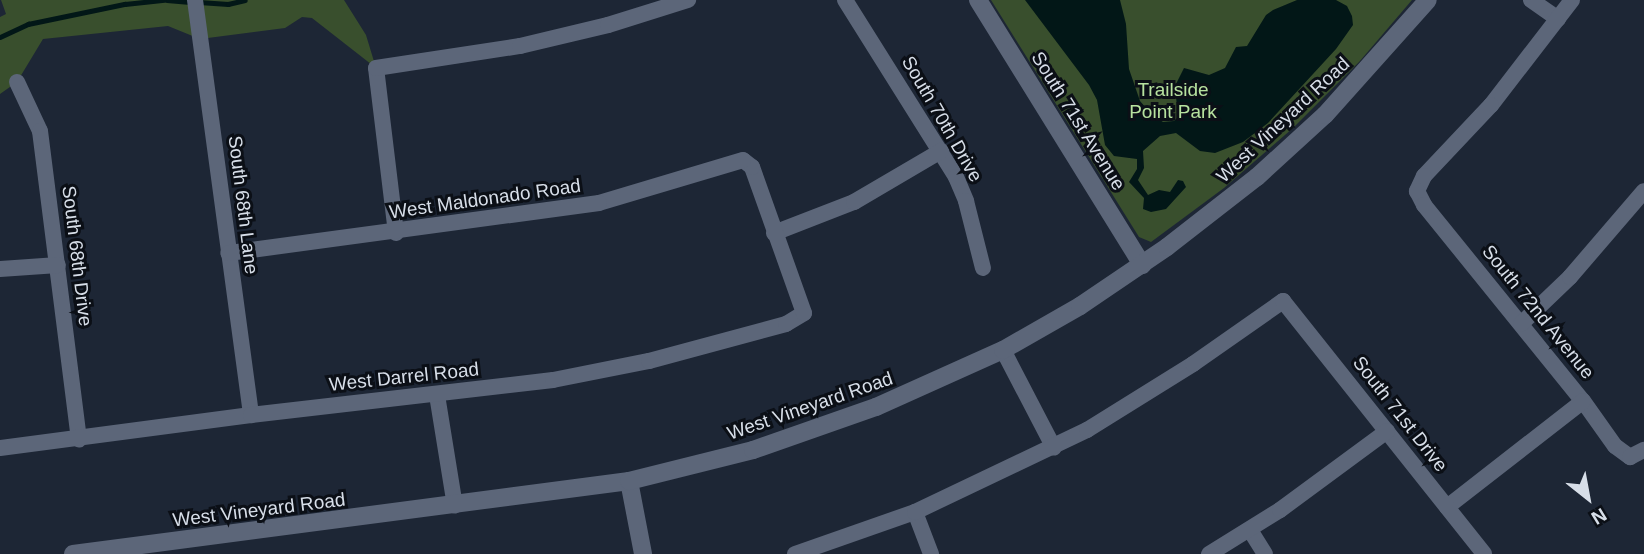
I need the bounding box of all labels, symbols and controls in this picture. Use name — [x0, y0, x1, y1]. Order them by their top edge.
street label: South 71st Avenue — [1026, 47, 1130, 195]
street label: South 70th Drive — [897, 52, 987, 186]
street label: West Vineyard Road — [1212, 52, 1354, 188]
park label: Trailside Point Park — [1129, 79, 1217, 123]
street label: South 68th Lane — [223, 134, 263, 276]
street label: West Maldonado Road — [388, 174, 582, 224]
street label: South 68th Drive — [57, 184, 97, 328]
street label: South 72nd Avenue — [1477, 240, 1599, 384]
street label: South 71st Drive — [1348, 352, 1452, 476]
street label: West Darrel Road — [328, 358, 480, 396]
street label: West Vineyard Road — [724, 367, 896, 445]
north arrow — [1553, 463, 1623, 533]
street label: West Vineyard Road — [171, 488, 347, 532]
text: N — [1588, 504, 1610, 529]

